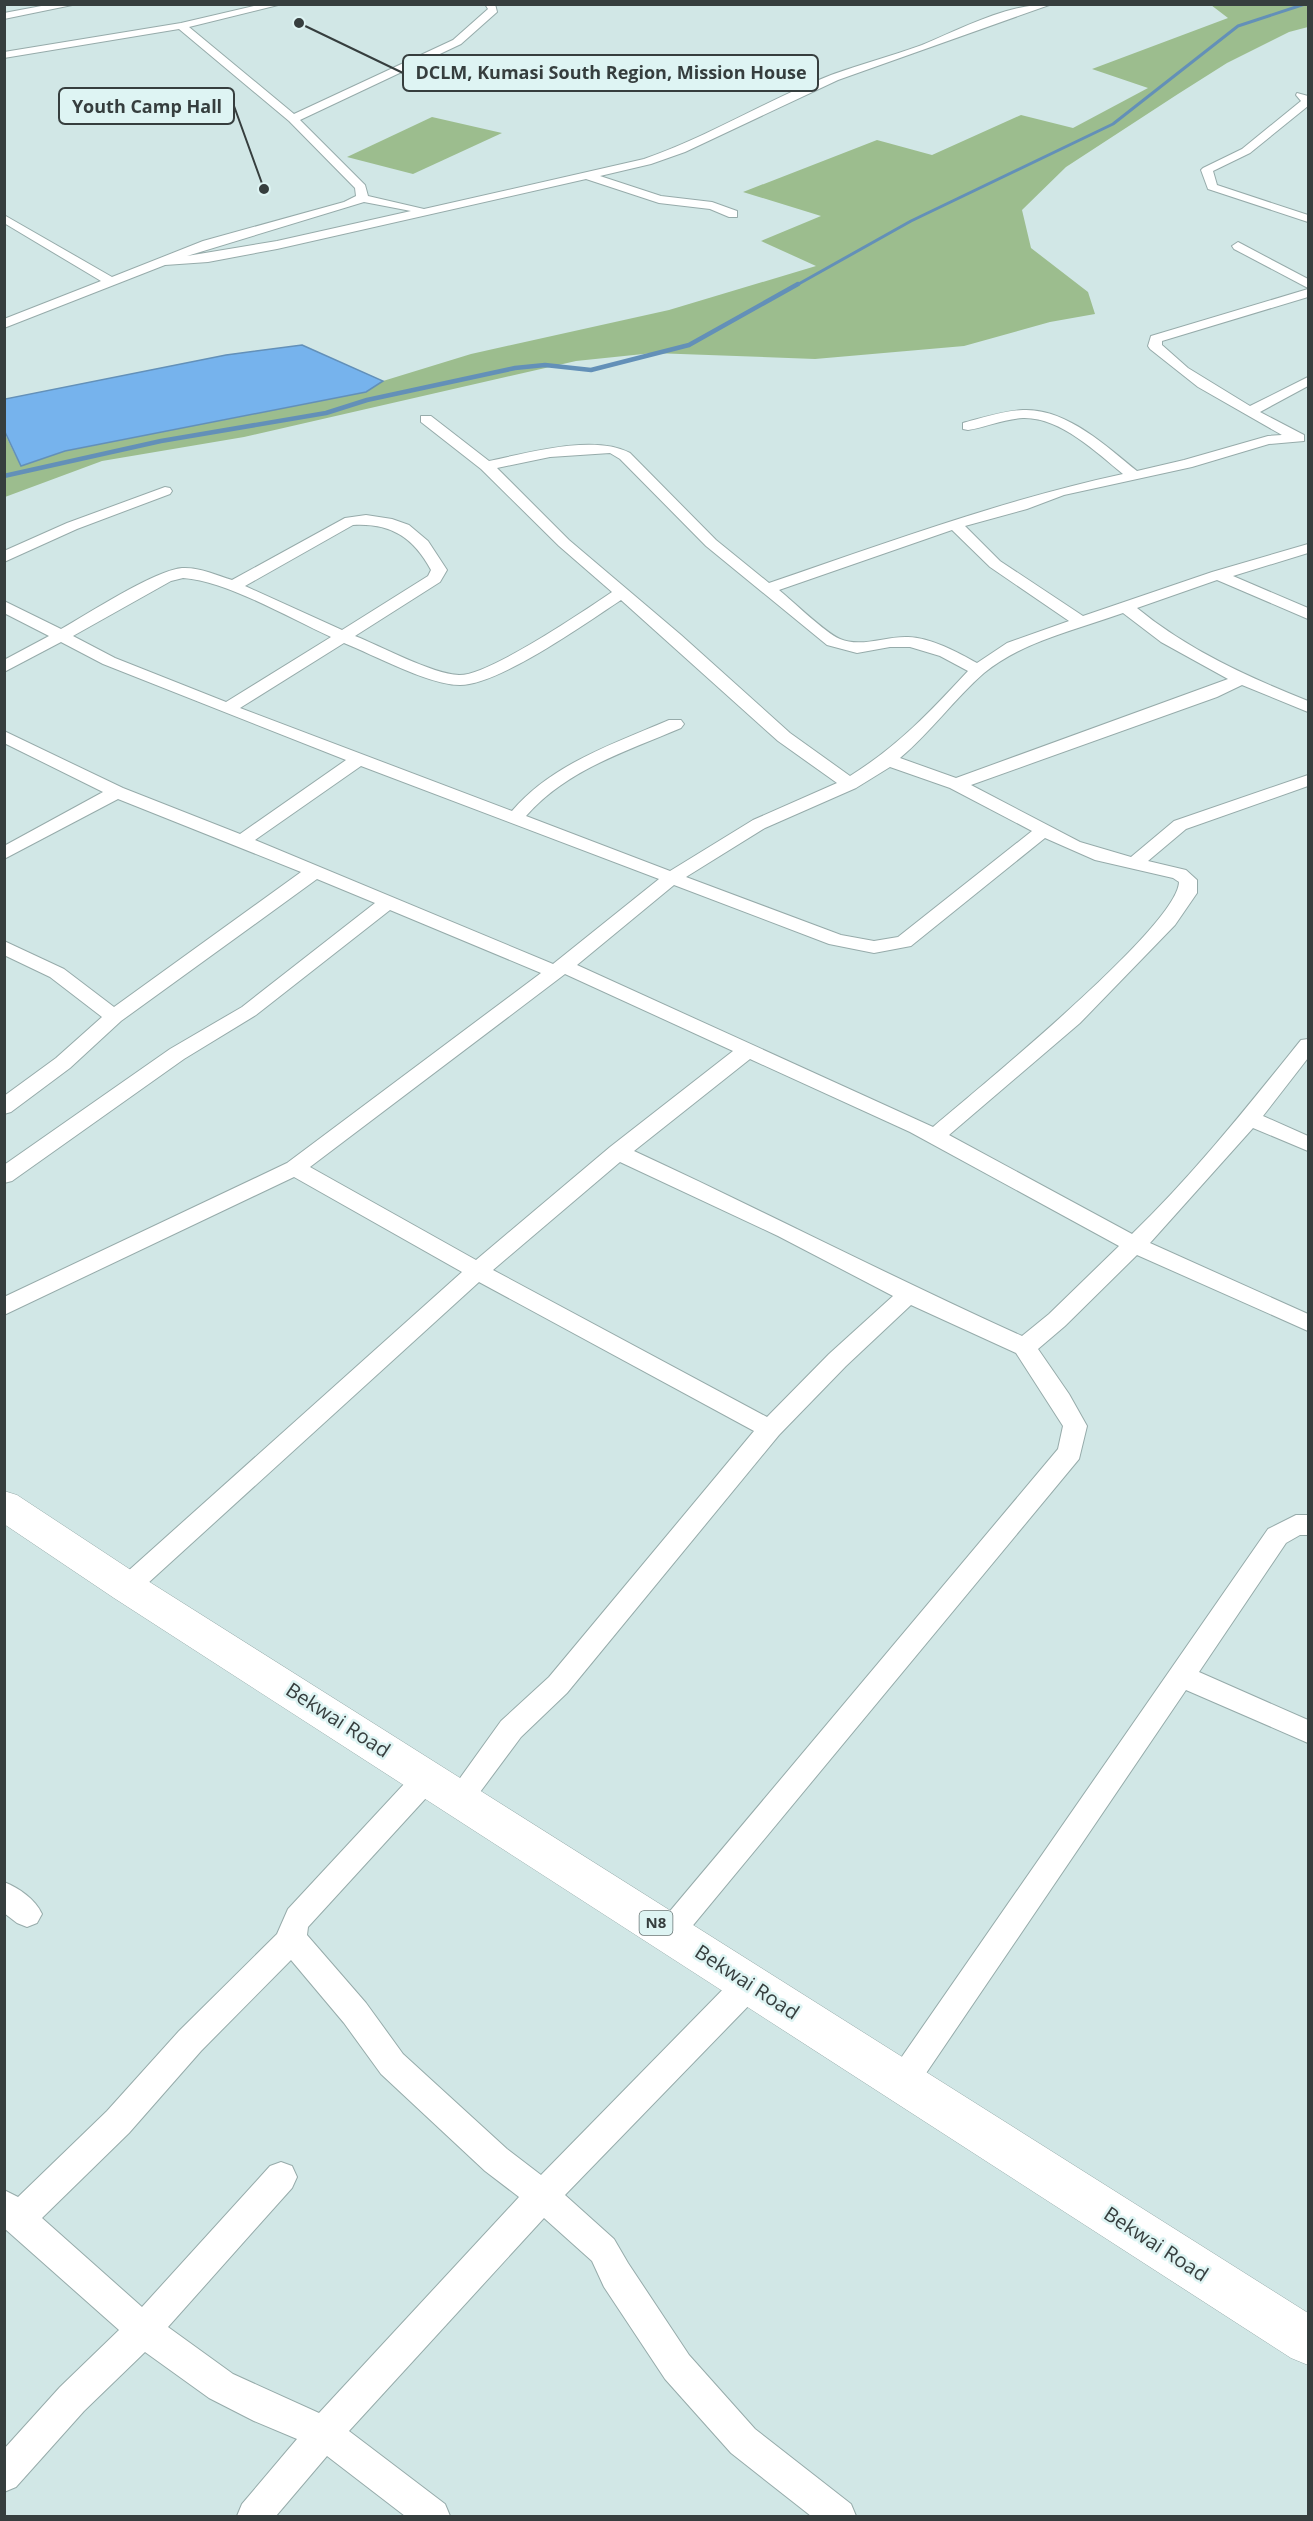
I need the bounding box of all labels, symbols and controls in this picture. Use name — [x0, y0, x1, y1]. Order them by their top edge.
callout: DCLM, Kumasi South Region, Mission House — [403, 55, 818, 91]
text: DCLM, Kumasi South Region, Mission House — [415, 60, 807, 84]
callout: Youth Camp Hall — [59, 88, 234, 124]
text: Youth Camp Hall — [72, 94, 222, 118]
street label: Bekwai Road — [281, 1676, 396, 1763]
road number: N8 — [640, 1911, 672, 1935]
street label: Bekwai Road — [690, 1938, 805, 2025]
street label: Bekwai Road — [1099, 2200, 1214, 2287]

